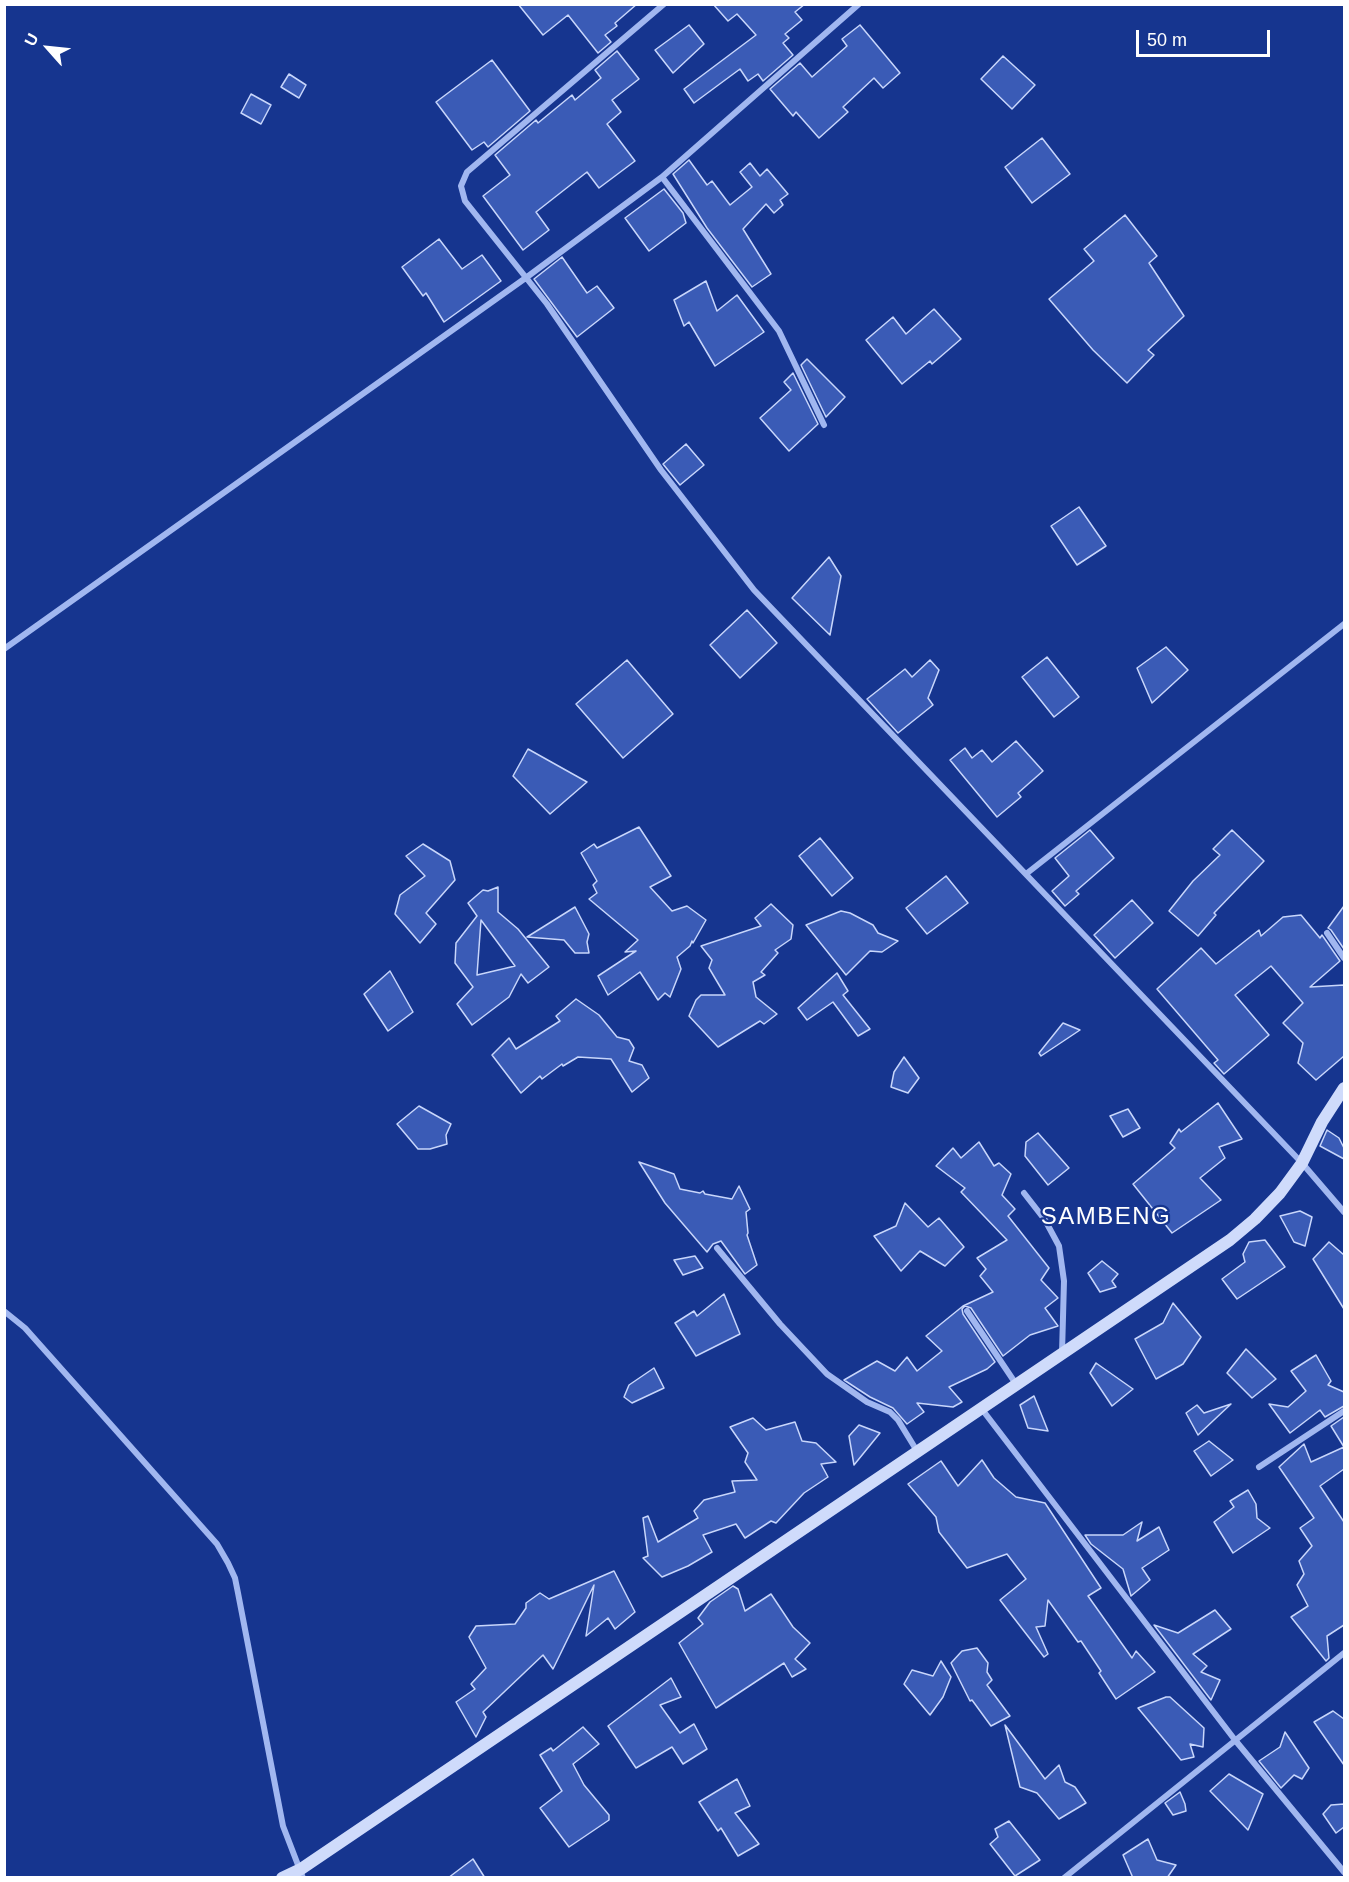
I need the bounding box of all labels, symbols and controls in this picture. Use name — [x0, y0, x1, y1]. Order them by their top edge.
north arrow — [18, 18, 78, 78]
scale bar — [1139, 18, 1272, 56]
text: 50 m — [1147, 30, 1187, 50]
text: U — [21, 31, 42, 49]
district label: SAMBENG — [1041, 1203, 1171, 1231]

